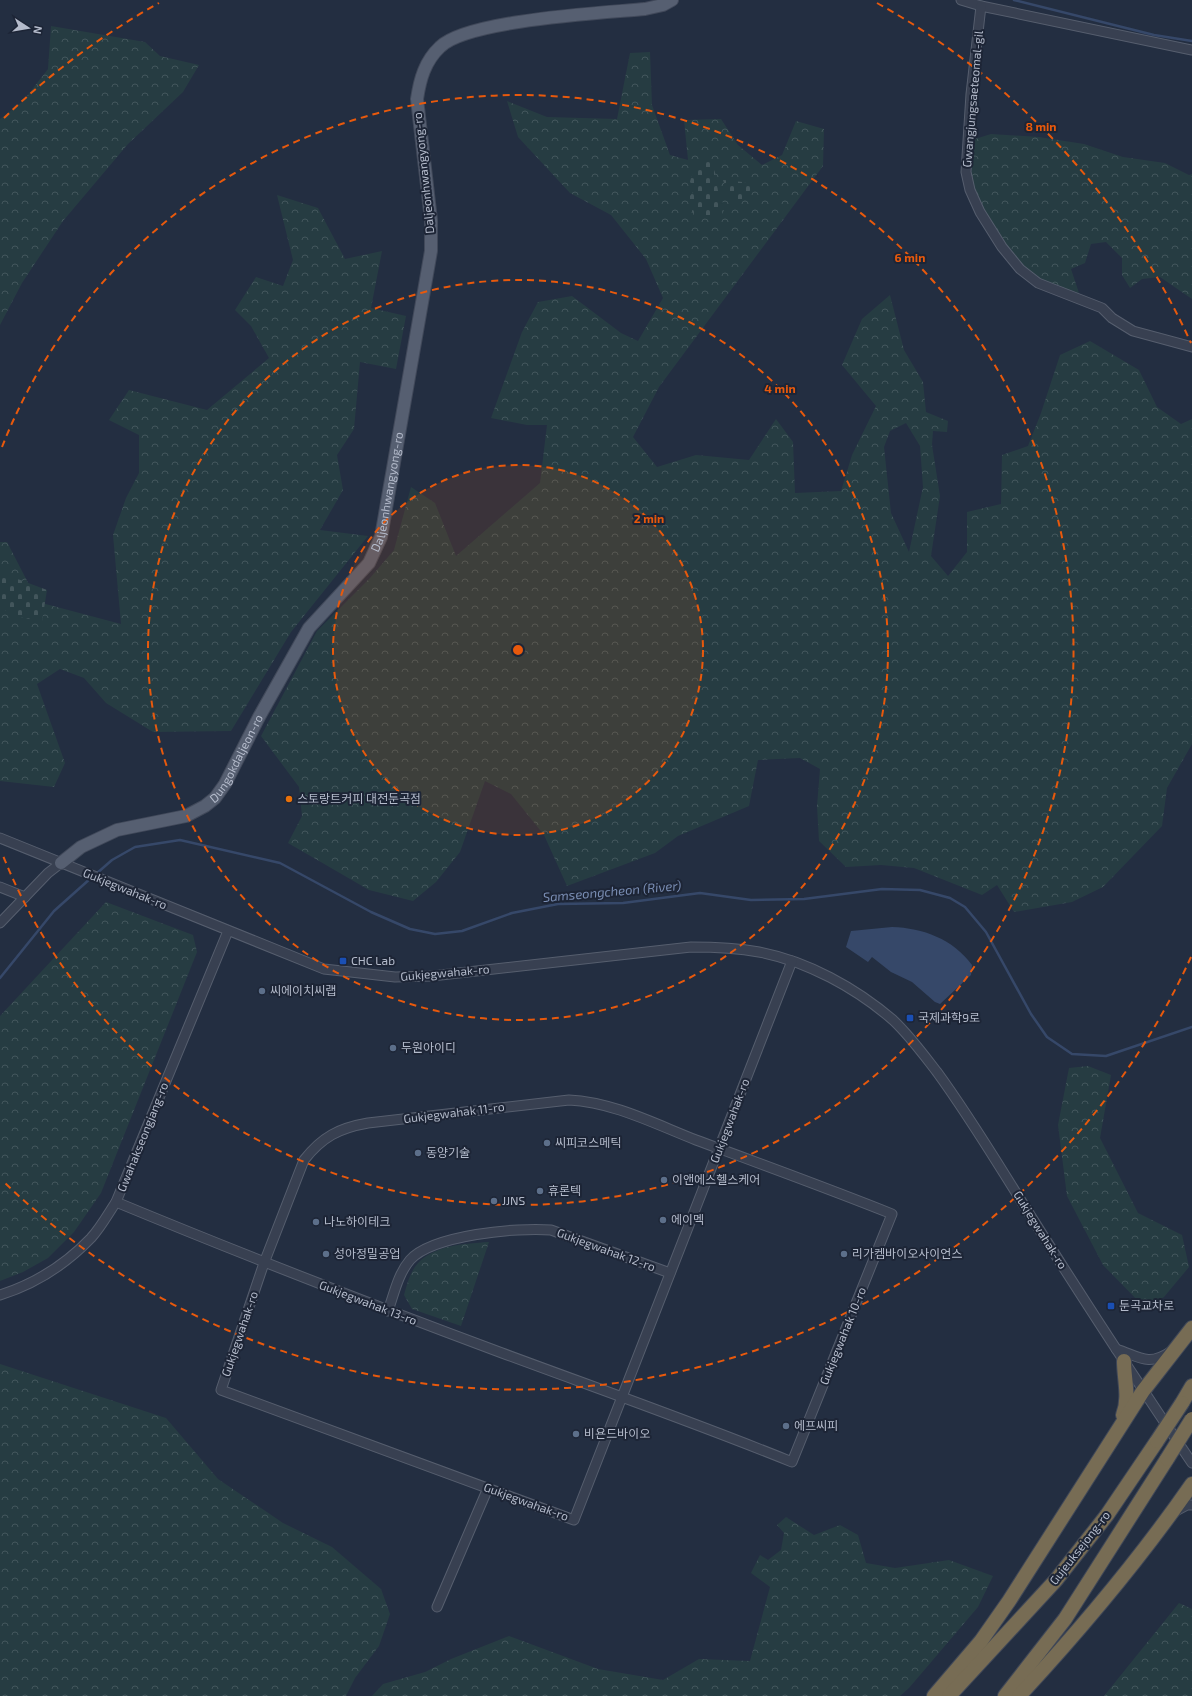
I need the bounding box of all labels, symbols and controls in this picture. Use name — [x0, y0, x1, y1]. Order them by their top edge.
north arrow — [8, 8, 48, 48]
text: N — [31, 25, 45, 35]
street label: Gwangjungsaeteomal-gil — [959, 30, 986, 168]
street label: Daljeonhwangyong-ro — [410, 111, 437, 235]
text: 8 min — [1025, 119, 1057, 133]
text: 6 min — [895, 250, 925, 264]
text: 4 min — [764, 381, 796, 395]
street label: Daljeonhwangyong-ro — [367, 431, 405, 554]
text: 2 min — [634, 511, 664, 525]
centre of rings — [511, 643, 525, 657]
street label: Dungokdaljeon-ro — [207, 712, 265, 805]
place label: 스토랑트커피 대전둔곡점 — [297, 791, 421, 805]
marker: 스토랑트커피 대전둔곡점 — [284, 794, 294, 804]
street label: Gukjegwahak-ro — [81, 865, 170, 912]
water label: Samseongcheon (River) — [542, 877, 682, 905]
place label: CHC Lab — [351, 953, 395, 967]
marker: CHC Lab — [338, 956, 348, 966]
street label: Gukjegwahak-ro — [400, 961, 490, 984]
place label: 씨에이치씨랩 — [270, 983, 336, 997]
marker: 씨에이치씨랩 — [257, 986, 267, 996]
place label: 국제과학9로 — [918, 1010, 980, 1024]
marker: 국제과학9로 — [905, 1013, 915, 1023]
place label: 두원아이디 — [401, 1040, 456, 1054]
marker: 두원아이디 — [388, 1043, 398, 1053]
street label: Gukjegwahak-ro — [707, 1076, 753, 1165]
street label: Gwahakseongjang-ro — [114, 1080, 171, 1194]
street label: Gukjegwahak 11-ro — [403, 1099, 506, 1126]
place label: 씨피코스메틱 — [555, 1135, 621, 1149]
marker: 씨피코스메틱 — [542, 1138, 552, 1148]
place label: 동양기술 — [426, 1145, 470, 1159]
marker: 동양기술 — [413, 1148, 423, 1158]
place label: 이앤에스헬스케어 — [672, 1172, 760, 1186]
marker: 이앤에스헬스케어 — [659, 1175, 669, 1185]
place label: 휴론텍 — [548, 1183, 581, 1197]
marker: 휴론텍 — [535, 1186, 545, 1196]
street label: Gukjegwahak-ro — [1010, 1188, 1071, 1272]
place label: JJNS — [502, 1193, 526, 1207]
marker: JJNS — [489, 1196, 499, 1206]
place label: 에이멕 — [671, 1212, 704, 1226]
place label: 나노하이테크 — [324, 1214, 390, 1228]
marker: 에이멕 — [658, 1215, 668, 1225]
marker: 나노하이테크 — [311, 1217, 321, 1227]
street label: Gukjegwahak 12-ro — [555, 1225, 658, 1274]
place label: 성아정밀공업 — [334, 1246, 400, 1260]
place label: 리가켐바이오사이언스 — [852, 1246, 962, 1260]
marker: 성아정밀공업 — [321, 1249, 331, 1259]
marker: 리가켐바이오사이언스 — [839, 1249, 849, 1259]
street label: Gukjegwahak 13-ro — [317, 1277, 419, 1328]
street label: Gukjegwahak 10-ro — [816, 1285, 869, 1387]
street label: Gukjegwahak-ro — [218, 1289, 261, 1379]
place label: 둔곡교차로 — [1119, 1298, 1174, 1312]
marker: 둔곡교차로 — [1106, 1301, 1116, 1311]
place label: 에프씨피 — [794, 1418, 838, 1432]
marker: 에프씨피 — [781, 1421, 791, 1431]
place label: 비욘드바이오 — [584, 1426, 650, 1440]
marker: 비욘드바이오 — [571, 1429, 581, 1439]
street label: Gukjegwahak-ro — [482, 1479, 571, 1524]
street label: Gujeuksejong-ro — [1046, 1508, 1113, 1588]

